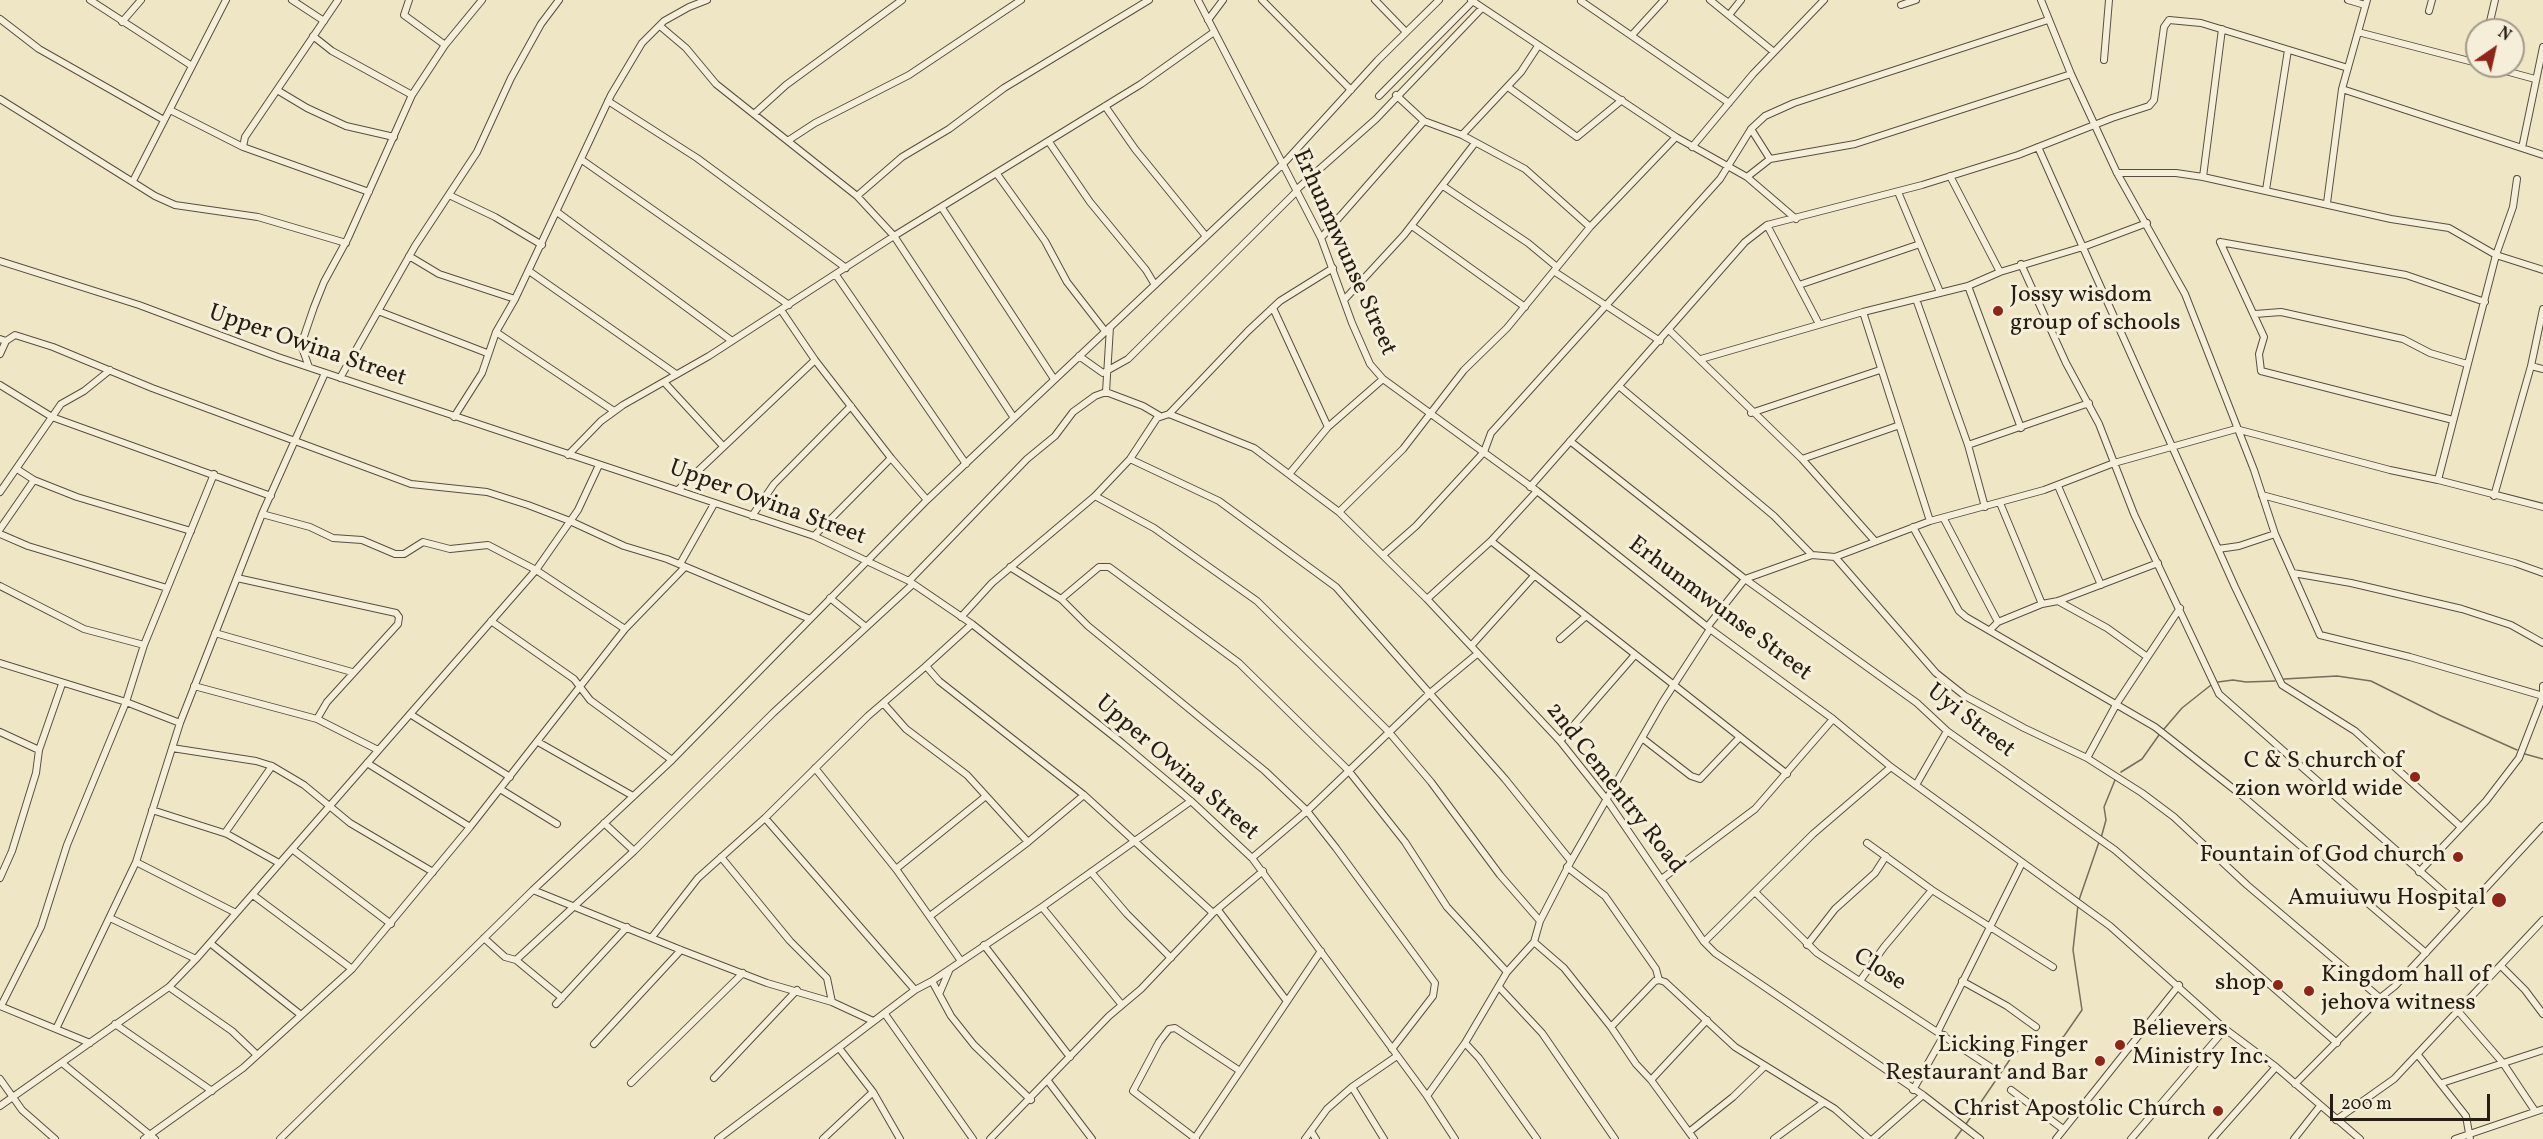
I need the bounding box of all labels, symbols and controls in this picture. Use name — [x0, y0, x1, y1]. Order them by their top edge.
north arrow — [2465, 18, 2525, 78]
text: N — [2493, 22, 2515, 47]
street label: Erhunmwunse Street — [1285, 145, 1401, 361]
place label: Jossy wisdom group of schools — [2010, 283, 2180, 339]
street label: Upper Owina Street — [204, 300, 410, 394]
marker: Jossy wisdom group of schools — [1991, 304, 2005, 318]
street label: Upper Owina Street — [665, 455, 869, 553]
street label: Erhunmwunse Street — [1621, 531, 1817, 689]
street label: Uyi Street — [1920, 679, 2020, 765]
street label: Upper Owina Street — [1088, 690, 1264, 848]
street label: 2nd Cementry Road — [1538, 697, 1690, 881]
place label: C & S church of zion world wide — [2234, 749, 2403, 805]
marker: C & S church of zion world wide — [2408, 770, 2422, 784]
place label: Fountain of God church — [2199, 843, 2446, 871]
marker: Fountain of God church — [2451, 850, 2465, 864]
place label: Amuiuwu Hospital — [2288, 886, 2486, 914]
marker: Amuiuwu Hospital — [2490, 891, 2508, 909]
street label: Close — [1847, 943, 1911, 999]
place label: Kingdom hall of jehova witness — [2321, 963, 2490, 1019]
place label: shop — [2215, 971, 2266, 999]
marker: shop — [2271, 978, 2285, 992]
marker: Kingdom hall of jehova witness — [2302, 984, 2316, 998]
place label: Believers Ministry Inc. — [2132, 1017, 2269, 1073]
place label: Licking Finger Restaurant and Bar — [1885, 1033, 2088, 1089]
marker: Believers Ministry Inc. — [2113, 1038, 2127, 1052]
marker: Licking Finger Restaurant and Bar — [2093, 1054, 2107, 1068]
scale bar — [2333, 1082, 2494, 1120]
text: 200 m — [2341, 1092, 2392, 1117]
place label: Christ Apostolic Church — [1954, 1097, 2206, 1125]
marker: Christ Apostolic Church — [2211, 1104, 2225, 1118]

